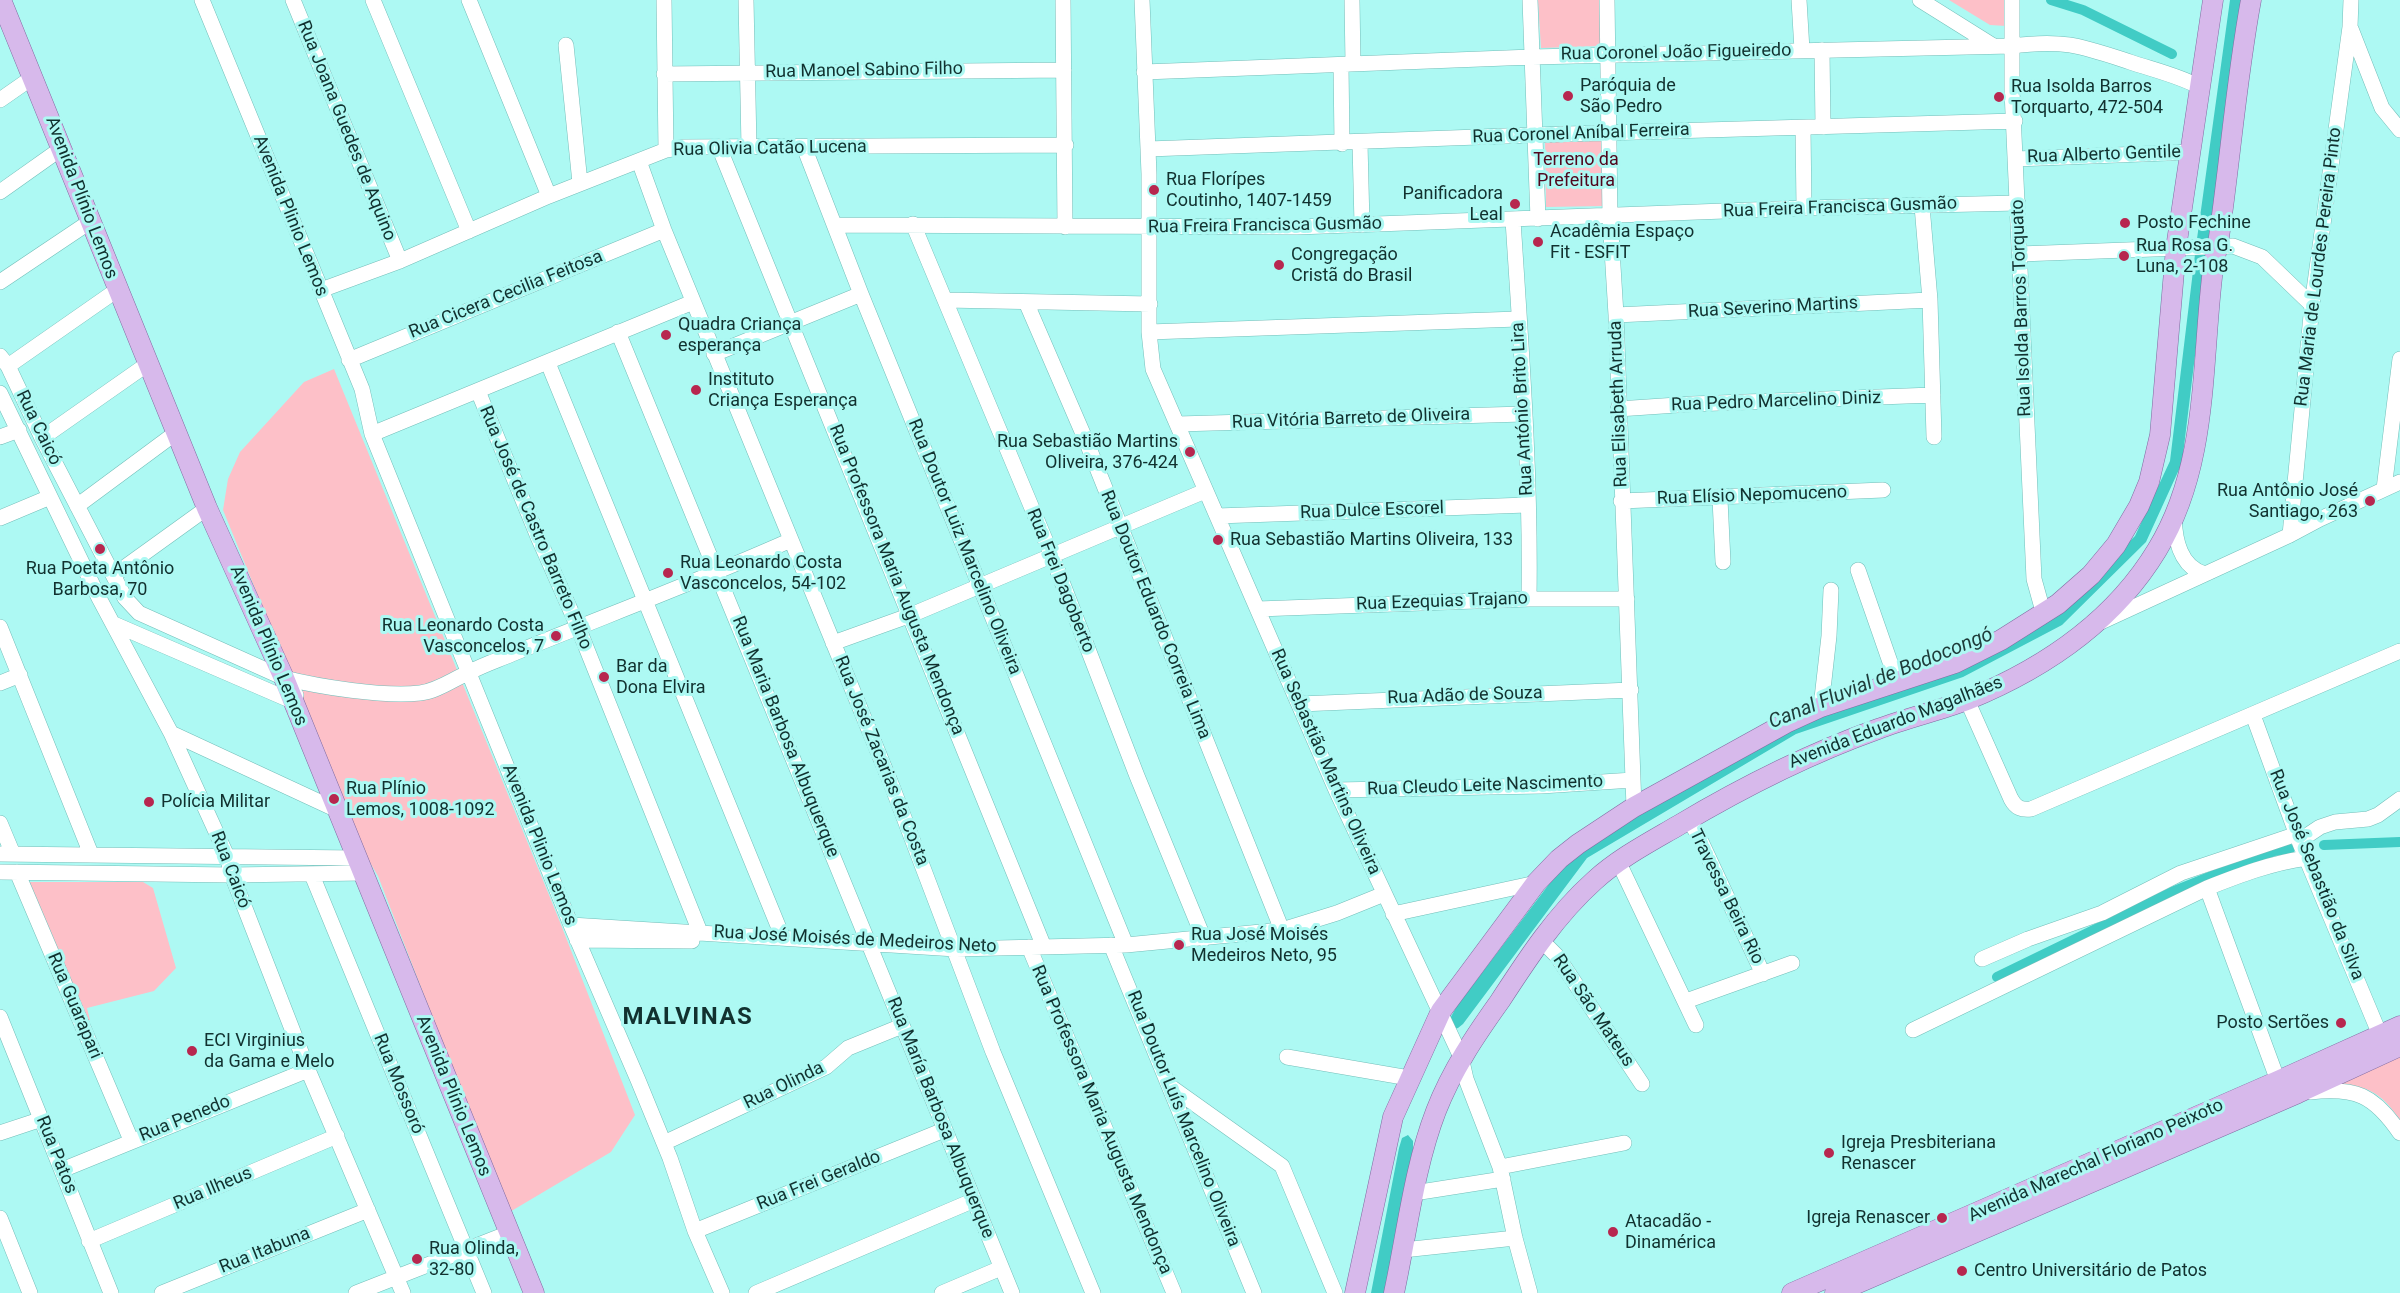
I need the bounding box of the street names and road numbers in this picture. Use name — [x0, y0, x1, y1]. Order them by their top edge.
street label: Rua Joana Guedes de Aquino — [292, 18, 400, 244]
street label: Rua Coronel João Figueiredo — [1560, 40, 1792, 66]
street label: Rua Manoel Sabino Filho — [765, 58, 963, 84]
street label: Avenida Plínio Lemos — [40, 114, 122, 282]
street label: Rua Coronel Aníbal Ferreira — [1472, 119, 1690, 149]
street label: Rua Maria de Lourdes Pereira Pinto — [2291, 126, 2347, 408]
street label: Avenida Plinio Lemos — [248, 132, 332, 300]
street label: Rua Olivia Catão Lucena — [673, 137, 867, 161]
street label: Rua Alberto Gentile — [2027, 142, 2181, 168]
street label: Rua Freira Francisca Gusmão — [1723, 193, 1957, 223]
street label: Rua Isolda Barros Torquato — [2007, 199, 2037, 417]
street label: Rua Freira Francisca Gusmão — [1148, 213, 1382, 239]
street label: Rua Cicera Cecilia Feitosa — [406, 246, 606, 344]
street label: Rua Severino Martins — [1687, 293, 1859, 323]
street label: Rua Elisabeth Arruda — [1605, 320, 1633, 488]
street label: Rua António Brito Lira — [1508, 322, 1538, 496]
street label: Rua Caicó — [11, 387, 65, 469]
street label: Rua Pedro Marcelino Diniz — [1671, 388, 1881, 416]
street label: Rua José de Castro Barreto Filho — [474, 403, 596, 653]
street label: Rua Vitória Barreto de Oliveira — [1232, 404, 1470, 434]
street label: Rua Doutor Luiz Marcelino Oliveira — [903, 416, 1025, 678]
street label: Rua Professora Maria Augusta Mendonça — [824, 421, 968, 739]
street label: Rua Elísio Nepomuceno — [1656, 482, 1848, 510]
street label: Rua Doutor Eduardo Correia Lima — [1095, 487, 1215, 743]
street label: Rua Dulce Escorel — [1300, 498, 1444, 524]
street label: Rua Frei Dagoberto — [1021, 506, 1099, 656]
street label: Avenida Plínio Lemos — [224, 563, 312, 729]
street label: Rua Ezequias Trajano — [1356, 588, 1528, 616]
street label: Rua Maria Barbosa Albuquerque — [727, 613, 843, 861]
street label: Rua Sebastião Martins Oliveira — [1265, 646, 1385, 878]
street label: Rua José Zacarias da Costa — [829, 653, 933, 869]
street label: Avenida Eduardo Magalhães — [1786, 672, 2006, 774]
street label: Rua Adão de Souza — [1387, 682, 1543, 710]
street label: Avenida Plinio Lemos — [497, 761, 581, 929]
street label: Rua José Sebastião da Silva — [2264, 767, 2368, 983]
street label: Rua Cleudo Leite Nascimento — [1367, 771, 1603, 801]
street label: Travessa Beira Rio — [1684, 826, 1768, 968]
street label: Rua Caicó — [205, 828, 255, 912]
street label: Rua José Moisés de Medeiros Neto — [713, 922, 997, 958]
street label: Rua Guarapari — [42, 950, 106, 1062]
street label: Rua São Mateus — [1548, 951, 1638, 1071]
street label: Rua Professora Maria Augusta Mendonça — [1026, 962, 1176, 1278]
street label: Rua Doutor Luís Marcelino Oliveira — [1122, 988, 1244, 1250]
street label: Rua María Barbosa Albuquerque — [882, 994, 998, 1242]
street label: Avenida Plínio Lemos — [411, 1012, 495, 1180]
street label: Rua Mossoró — [368, 1031, 428, 1137]
street label: Rua Olinda — [740, 1057, 828, 1115]
street label: Rua Penedo — [136, 1091, 234, 1147]
street label: Avenida Marechal Floriano Peixoto — [1965, 1095, 2227, 1227]
street label: Rua Patos — [31, 1113, 81, 1197]
street label: Rua Frei Geraldo — [754, 1146, 884, 1216]
street label: Rua Ilheus — [170, 1163, 256, 1215]
street label: Rua Itabuna — [217, 1223, 313, 1279]

